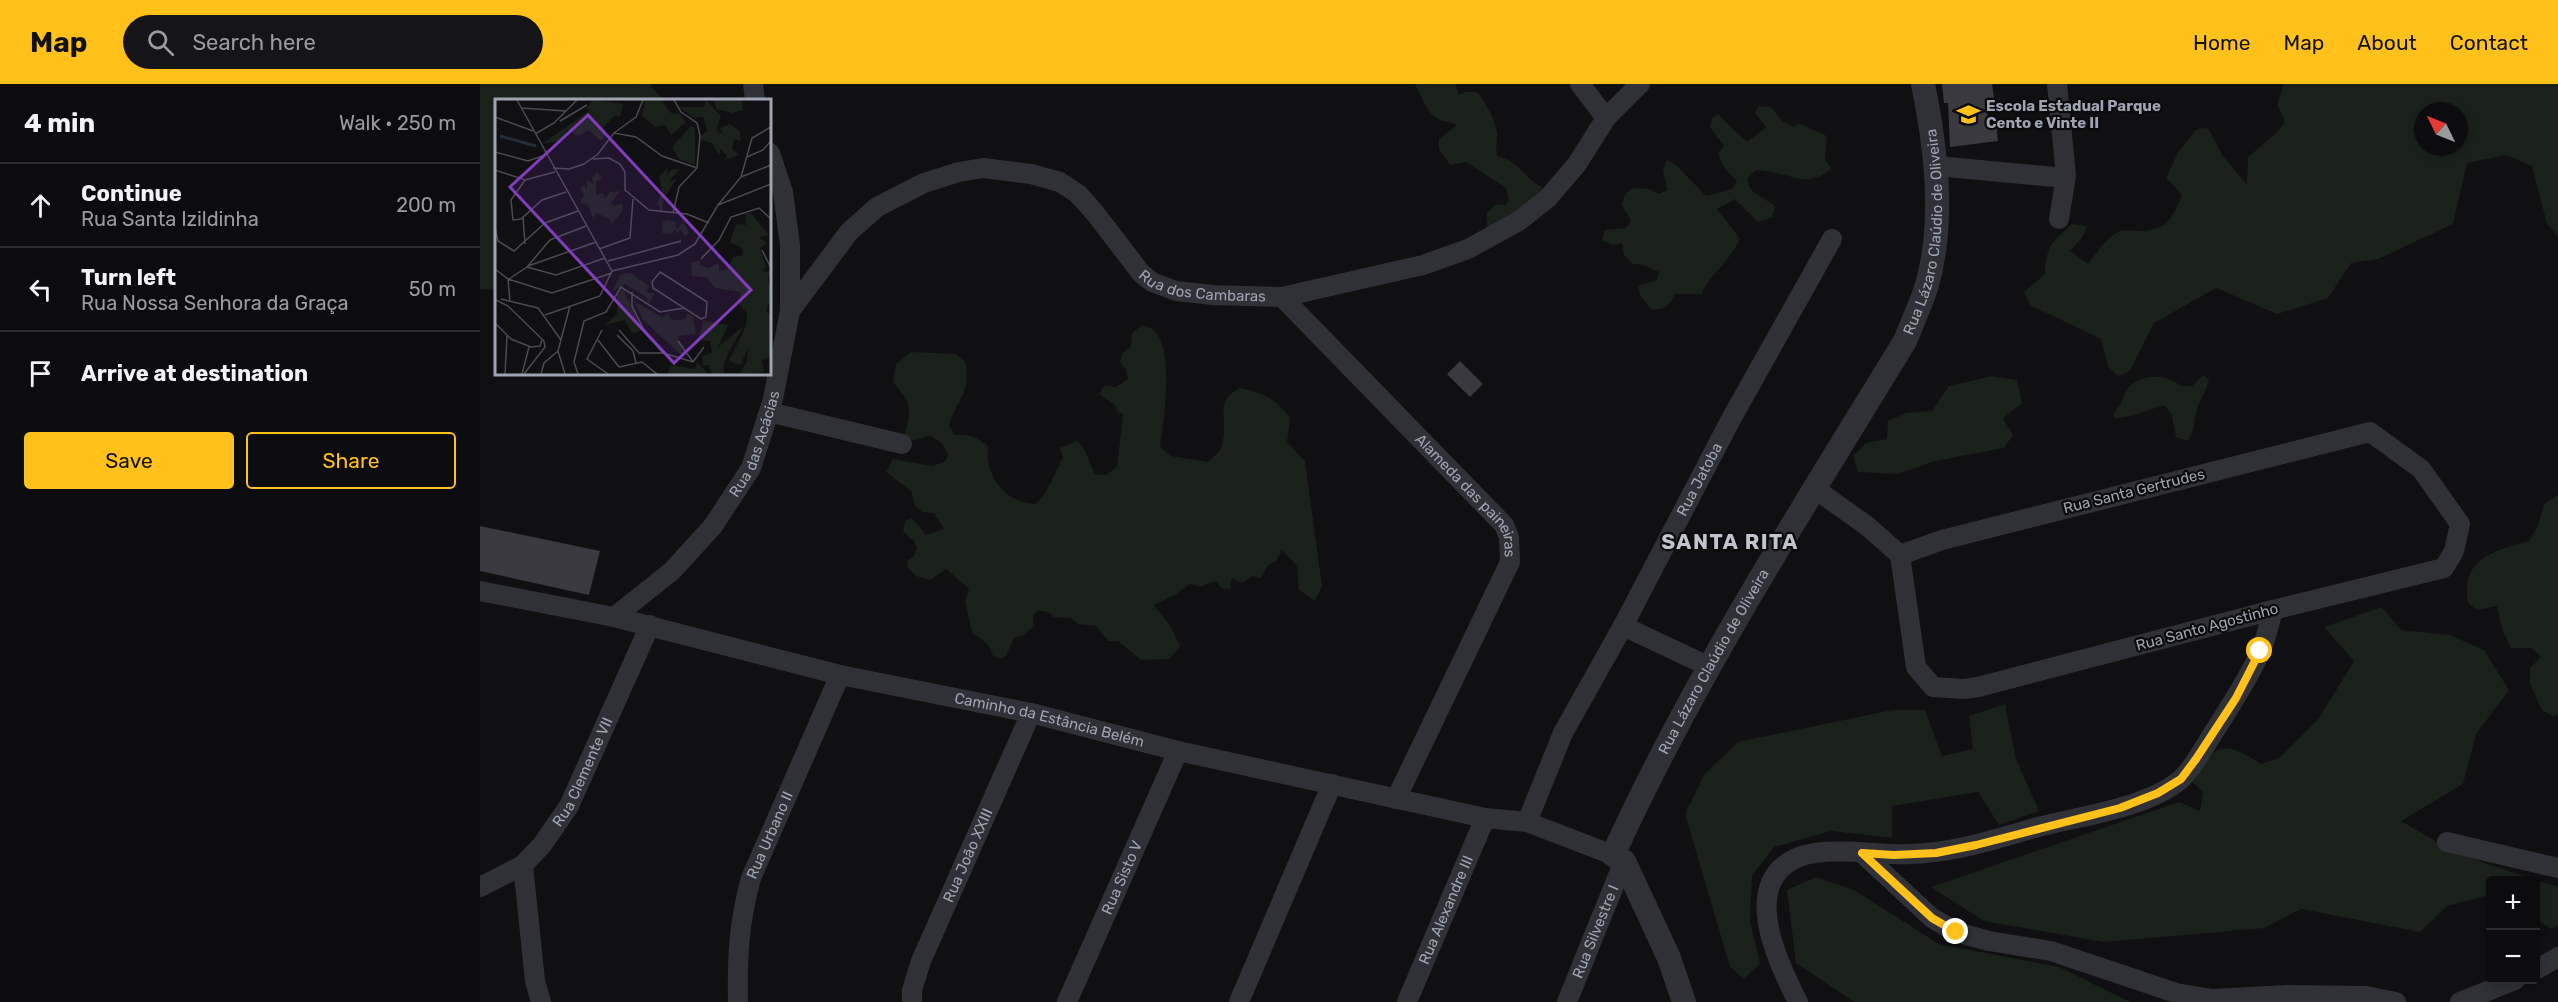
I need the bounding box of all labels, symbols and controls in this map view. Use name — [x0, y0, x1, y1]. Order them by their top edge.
search box — [123, 15, 543, 69]
text: Map — [30, 26, 87, 59]
icon: search — [144, 26, 177, 59]
text: Search here — [192, 29, 316, 56]
text: Home — [2193, 30, 2250, 55]
text: Map — [2283, 30, 2324, 55]
text: About — [2357, 30, 2417, 55]
text: Contact — [2450, 30, 2528, 55]
place label: Escola Estadual Parque Cento e Vinte II — [1986, 97, 2161, 132]
inset map — [495, 99, 771, 375]
school or university icon: Escola Estadual Parque Cento e Vinte II — [1955, 102, 1981, 128]
north arrow — [2414, 102, 2468, 156]
text: 4 min — [24, 108, 95, 139]
text: Walk · 250 m — [339, 111, 456, 135]
street label: Rua Lázaro Claúdio de Oliveira — [1899, 128, 1946, 337]
text: Continue — [81, 180, 182, 207]
icon: ahead — [24, 189, 57, 222]
text: 200 m — [396, 193, 456, 217]
text: Rua Santa Izildinha — [81, 207, 259, 231]
text: Turn left — [81, 264, 176, 291]
street label: Rua dos Cambaras — [1135, 266, 1266, 306]
icon: left — [24, 273, 57, 306]
text: 50 m — [409, 277, 456, 301]
text: Rua Nossa Senhora da Graça — [81, 291, 349, 315]
icon: arrive — [24, 357, 57, 390]
text: Arrive at destination — [81, 360, 308, 387]
street label: Rua das Acácias — [725, 389, 783, 500]
street label: Alameda das paineiras — [1411, 430, 1519, 558]
button: Save — [24, 432, 234, 489]
button: Share — [246, 432, 456, 489]
street label: Rua Jatoba — [1673, 440, 1726, 519]
street label: Rua Santa Gertrudes — [2061, 465, 2207, 517]
district label: SANTA RITA — [1661, 529, 1799, 554]
street label: Rua Lázaro Claúdio de Oliveira — [1655, 566, 1773, 757]
street label: Rua Santo Agostinho — [2134, 599, 2280, 655]
route start — [2246, 637, 2272, 663]
street label: Caminho da Estância Belém — [953, 689, 1146, 751]
street label: Rua Clemente VII — [549, 714, 617, 830]
street label: Rua Urbano II — [743, 788, 797, 882]
street label: Rua João XXIII — [939, 806, 997, 905]
street label: Rua Sisto V — [1098, 838, 1146, 917]
street label: Rua Alexandre III — [1415, 853, 1477, 967]
map controls — [2486, 876, 2540, 984]
button: + — [2486, 876, 2540, 930]
street label: Rua Silvestre I — [1569, 882, 1622, 981]
route end — [1942, 918, 1968, 944]
button: − — [2486, 930, 2540, 984]

